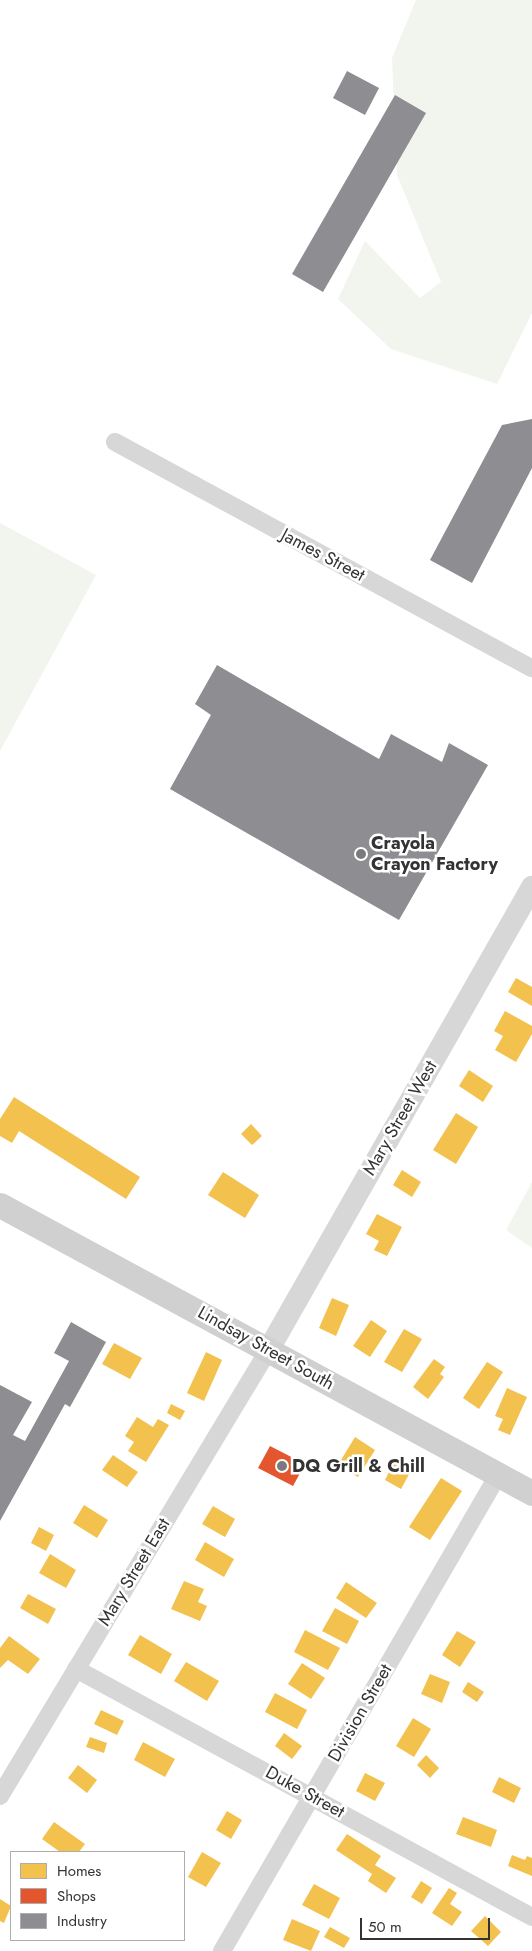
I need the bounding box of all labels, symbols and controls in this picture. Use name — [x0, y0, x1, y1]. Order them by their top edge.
street label: James Street — [277, 524, 369, 586]
place label: Crayola Crayon Factory — [371, 833, 498, 876]
marker: Crayola Crayon Factory — [355, 848, 367, 860]
street label: Mary Street West — [358, 1057, 442, 1179]
street label: Lindsay Street South — [194, 1301, 338, 1395]
place label: DQ Grill & Chill — [292, 1455, 425, 1477]
marker: DQ Grill & Chill — [276, 1460, 288, 1472]
street label: Mary Street East — [93, 1514, 175, 1630]
street label: Division Street — [323, 1660, 397, 1766]
street label: Duke Street — [262, 1761, 348, 1823]
legend — [10, 1851, 185, 1941]
text: Homes — [57, 1860, 101, 1882]
text: Shops — [57, 1885, 96, 1907]
scale bar — [362, 1908, 492, 1940]
text: Industry — [57, 1910, 107, 1932]
text: 50 m — [368, 1916, 402, 1938]

